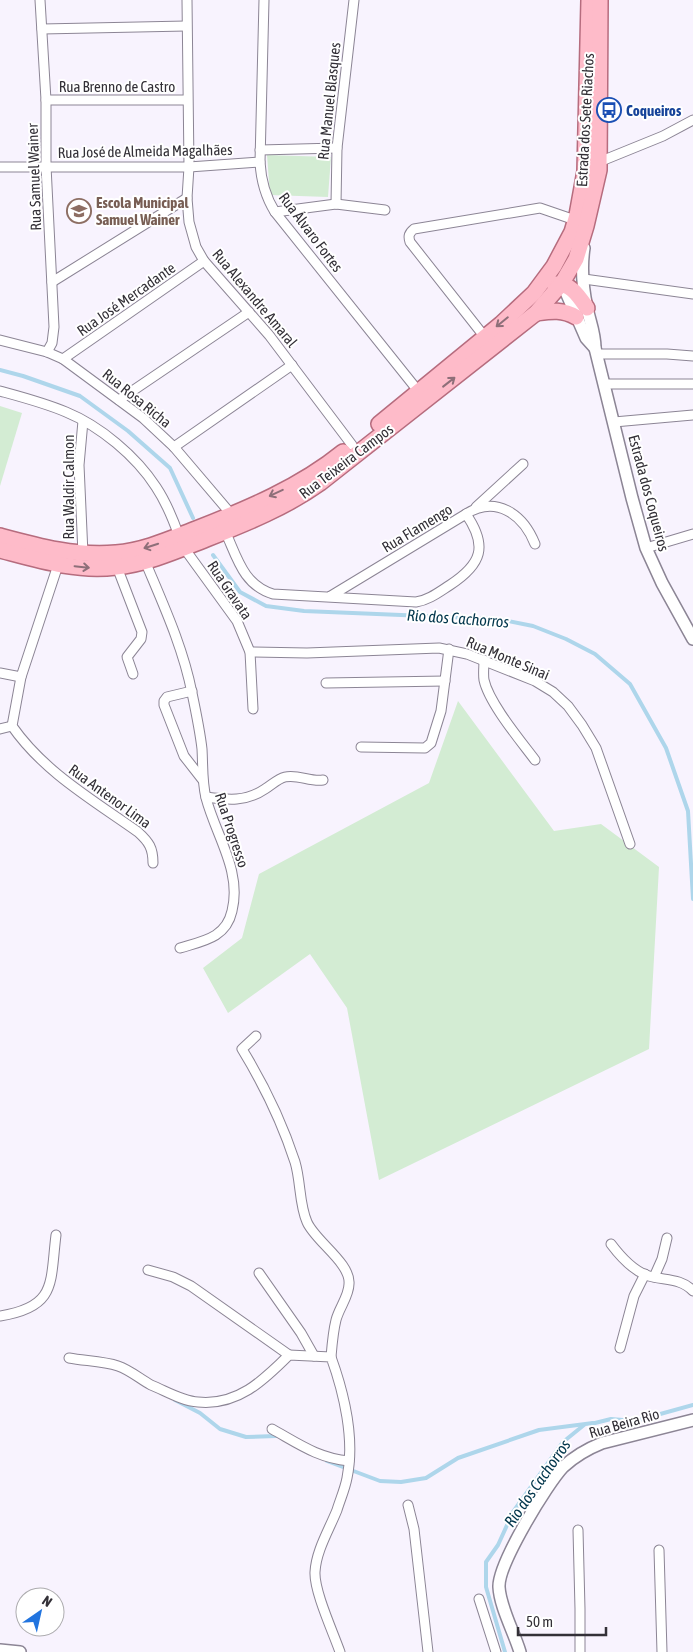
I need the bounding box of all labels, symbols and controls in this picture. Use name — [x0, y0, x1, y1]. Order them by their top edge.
street label: Rua Manuel Blasques — [314, 41, 344, 161]
street label: Estrada dos Sete Riachos — [573, 53, 597, 187]
street label: Rua Brenno de Castro — [59, 78, 175, 95]
bus stop icon: Coqueiros — [596, 97, 622, 123]
place label: Coqueiros — [626, 102, 682, 119]
street label: Rua Samuel Wainer — [24, 123, 44, 231]
street label: Rua José de Almeida Magalhães — [57, 141, 233, 161]
street label: Rua Álvaro Fortes — [276, 189, 346, 275]
place label: Escola Municipal Samuel Wainer — [96, 194, 189, 228]
school or university icon: Escola Municipal Samuel Wainer — [66, 198, 92, 224]
street label: Rua Alexandre Amaral — [209, 246, 301, 350]
street label: Rua José Mercadante — [74, 259, 179, 339]
one-way arrow — [496, 317, 509, 328]
street label: Rua Rosa Richa — [99, 365, 175, 431]
one-way arrow — [442, 376, 455, 387]
street label: Rua Teixeira Campos — [296, 420, 396, 502]
street label: Estrada dos Coqueiros — [625, 433, 673, 553]
street label: Rua Waldir Calmon — [60, 435, 77, 539]
one-way arrow — [269, 489, 284, 499]
street label: Rua Flamengo — [379, 500, 455, 556]
one-way arrow — [143, 541, 159, 551]
street label: Rua Gravata — [204, 557, 256, 623]
one-way arrow — [73, 562, 89, 572]
water label: Rio dos Cachorros — [406, 605, 510, 631]
street label: Rua Monte Sinai — [464, 633, 552, 683]
street label: Rua Antenor Lima — [66, 761, 154, 831]
street label: Rua Progresso — [212, 790, 252, 870]
street label: Rua Beira Rio — [587, 1405, 661, 1441]
water label: Rio dos Cachorros — [500, 1436, 574, 1530]
north arrow — [15, 1587, 65, 1637]
text: N — [39, 1592, 55, 1610]
scale bar — [518, 1604, 606, 1636]
text: 50 m — [526, 1613, 553, 1630]

